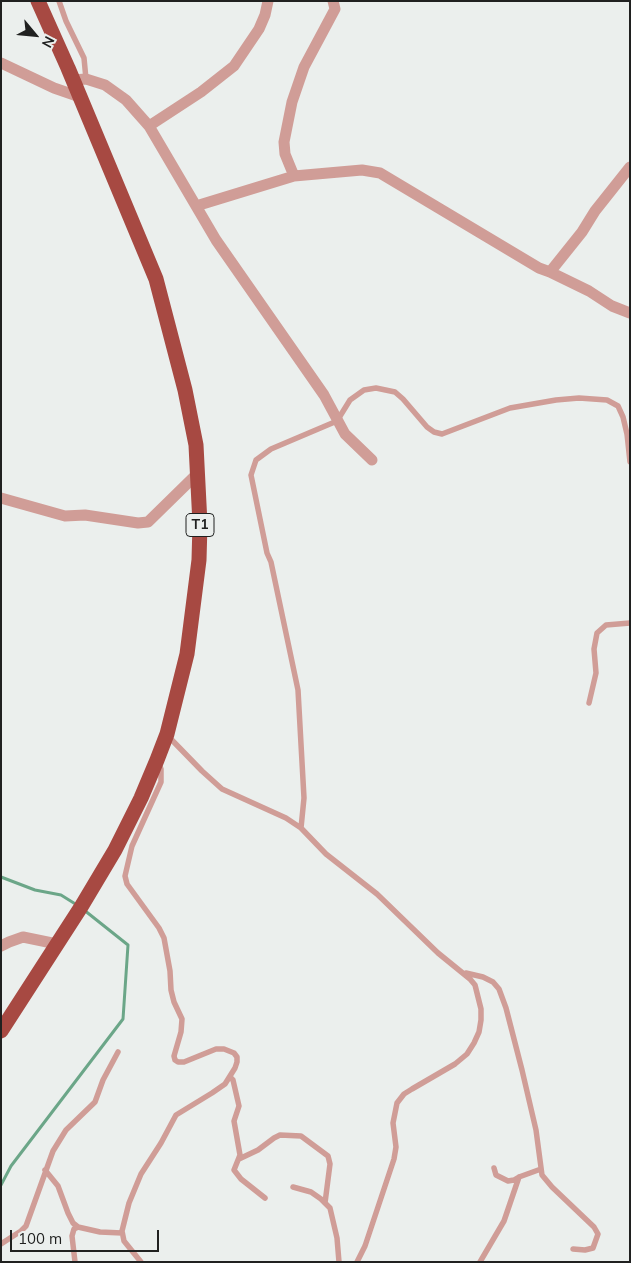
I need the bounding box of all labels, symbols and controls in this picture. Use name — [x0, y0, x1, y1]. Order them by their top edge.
north arrow — [10, 10, 60, 60]
text: N — [38, 33, 59, 51]
road number: T1 — [186, 514, 214, 536]
scale bar — [12, 1220, 161, 1252]
text: 100 m — [18, 1229, 62, 1248]

